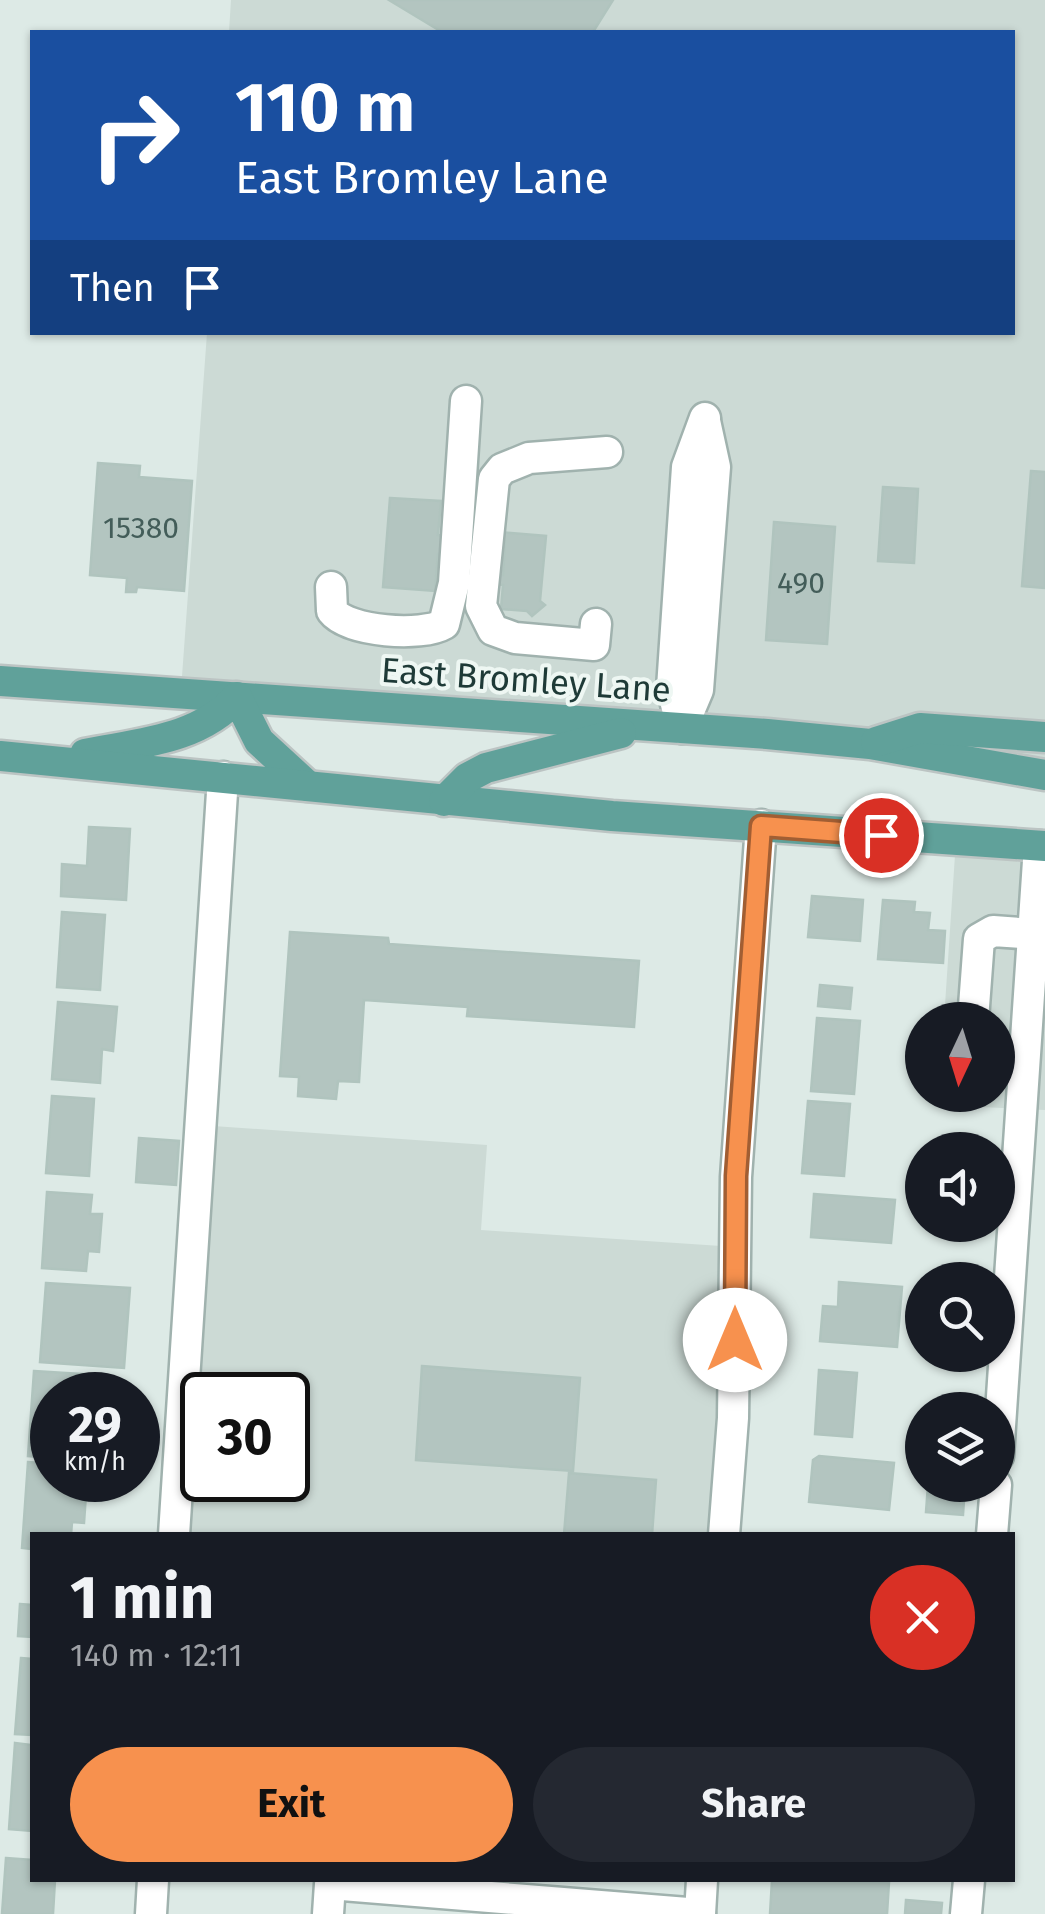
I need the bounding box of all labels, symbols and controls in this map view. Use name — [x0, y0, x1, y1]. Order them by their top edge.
text: 110 m — [235, 66, 415, 150]
icon: right — [70, 70, 200, 200]
text: East Bromley Lane — [235, 151, 609, 205]
icon: arrive — [175, 260, 230, 315]
text: Then — [70, 265, 155, 311]
house number: 15380 — [103, 510, 179, 546]
house number: 490 — [777, 565, 825, 601]
street label: East Bromley Lane — [380, 649, 672, 711]
pin — [839, 793, 924, 878]
icon: arrive — [854, 808, 909, 863]
north arrow — [905, 1002, 1015, 1112]
map controls — [905, 1002, 1015, 1502]
button: sound — [905, 1132, 1015, 1242]
button: search — [905, 1262, 1015, 1372]
position arrow — [683, 1288, 787, 1392]
speed limit sign: 30 — [180, 1372, 310, 1502]
button: layers — [905, 1392, 1015, 1502]
text: 29 — [68, 1395, 122, 1455]
text: km/h — [64, 1447, 126, 1477]
text: 1 min — [70, 1562, 214, 1634]
button: close — [870, 1565, 975, 1670]
text: 140 m · 12:11 — [70, 1636, 243, 1674]
button: Exit — [70, 1747, 513, 1862]
button: Share — [533, 1747, 975, 1862]

